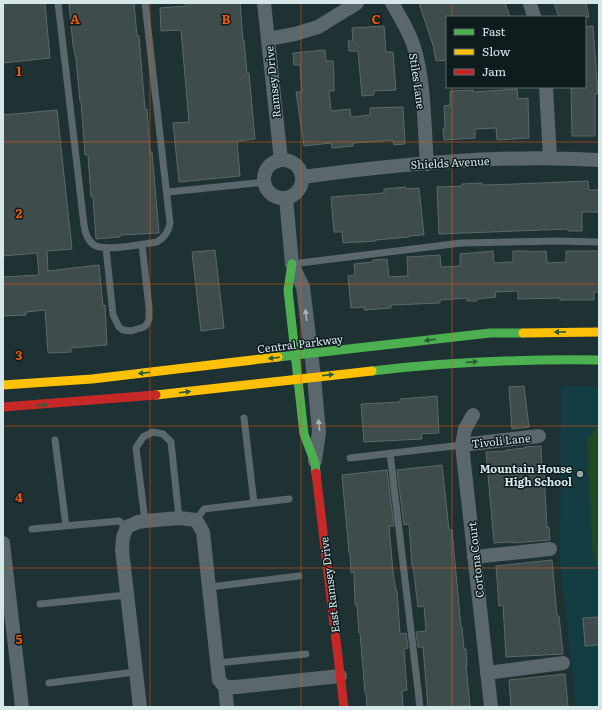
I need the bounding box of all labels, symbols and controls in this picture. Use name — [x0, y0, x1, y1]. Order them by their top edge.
text: A — [70, 9, 80, 28]
text: B — [222, 9, 231, 28]
text: C — [371, 9, 381, 28]
legend — [446, 16, 586, 88]
text: Fast — [482, 22, 506, 40]
text: Slow — [482, 42, 511, 60]
street label: Ramsey Drive — [260, 45, 284, 119]
street label: Stiles Lane — [406, 52, 430, 110]
text: 1 — [16, 61, 22, 80]
text: Jam — [482, 62, 507, 80]
street label: Shields Avenue — [410, 152, 490, 172]
text: 2 — [16, 203, 23, 222]
one-way arrow — [303, 309, 309, 321]
one-way arrow — [553, 329, 566, 335]
street label: Central Parkway — [256, 330, 345, 356]
one-way arrow — [424, 337, 437, 343]
text: 3 — [15, 345, 23, 364]
one-way arrow — [267, 355, 280, 361]
one-way arrow — [466, 358, 478, 365]
one-way arrow — [138, 370, 150, 376]
one-way arrow — [322, 372, 334, 379]
one-way arrow — [179, 389, 191, 395]
one-way arrow — [36, 401, 48, 408]
one-way arrow — [315, 419, 322, 431]
street label: Tivoli Lane — [471, 429, 532, 451]
place label: Mountain House High School — [480, 460, 572, 489]
marker: Mountain House High School — [575, 469, 585, 479]
text: 4 — [15, 487, 23, 506]
street label: Cortona Court — [463, 521, 487, 599]
street label: East Ramsey Drive — [315, 536, 343, 634]
text: 5 — [15, 629, 23, 648]

